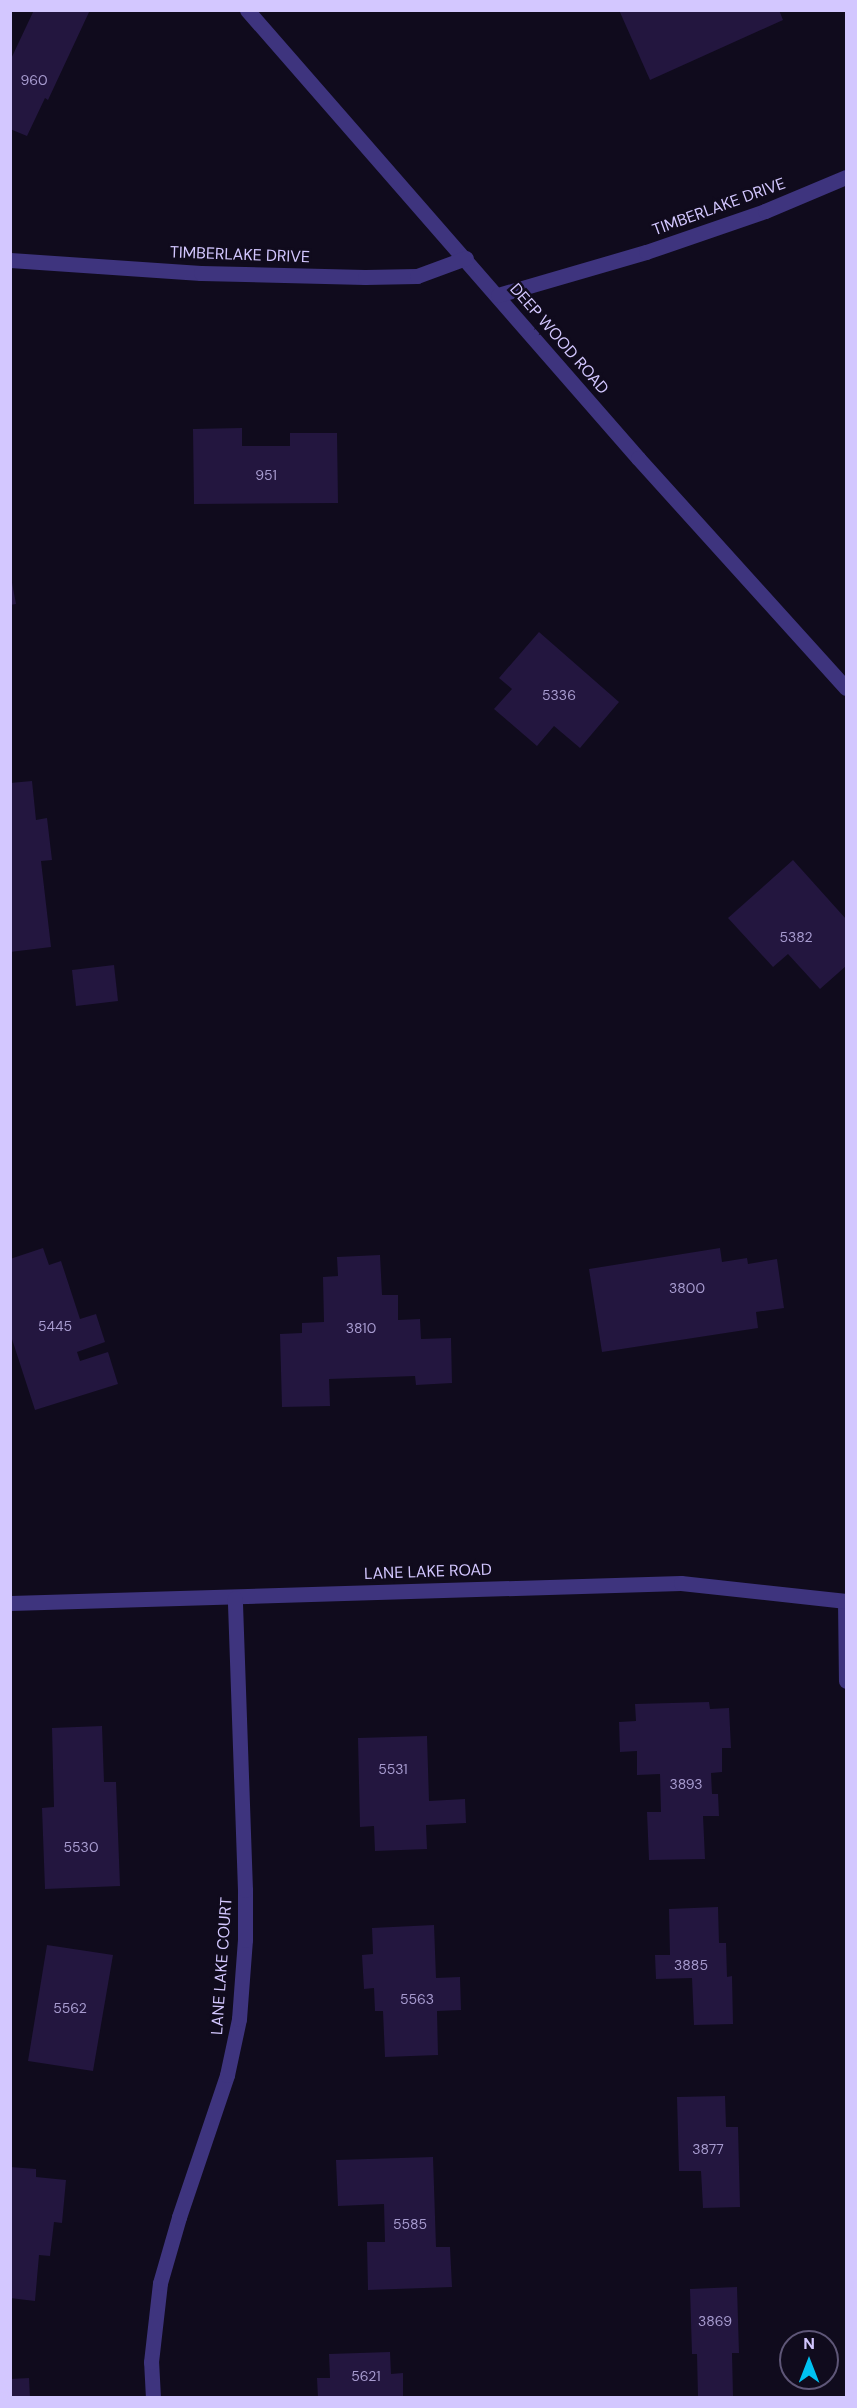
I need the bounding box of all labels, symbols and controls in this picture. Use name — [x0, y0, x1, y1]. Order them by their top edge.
house number: 960 — [20, 72, 48, 88]
street label: TIMBERLAKE DRIVE — [650, 174, 788, 240]
street label: TIMBERLAKE DRIVE — [170, 243, 310, 267]
street label: DEEP WOOD ROAD — [506, 280, 612, 398]
house number: 951 — [255, 467, 277, 483]
house number: 5336 — [542, 687, 576, 703]
house number: 5382 — [779, 929, 813, 945]
house number: 3800 — [669, 1280, 705, 1296]
house number: 5445 — [38, 1318, 72, 1334]
house number: 3810 — [346, 1320, 376, 1336]
street label: LANE LAKE ROAD — [364, 1560, 492, 1584]
house number: 5531 — [378, 1761, 408, 1777]
house number: 3893 — [669, 1776, 703, 1792]
house number: 5530 — [64, 1839, 98, 1855]
street label: LANE LAKE COURT — [208, 1897, 236, 2035]
house number: 3885 — [674, 1957, 708, 1973]
house number: 5563 — [400, 1991, 434, 2007]
house number: 5562 — [53, 2000, 87, 2016]
house number: 3877 — [692, 2141, 724, 2157]
house number: 5585 — [393, 2216, 427, 2232]
house number: 3869 — [698, 2313, 732, 2329]
north arrow — [779, 2330, 839, 2390]
text: N — [803, 2333, 815, 2354]
house number: 5621 — [351, 2368, 381, 2384]

